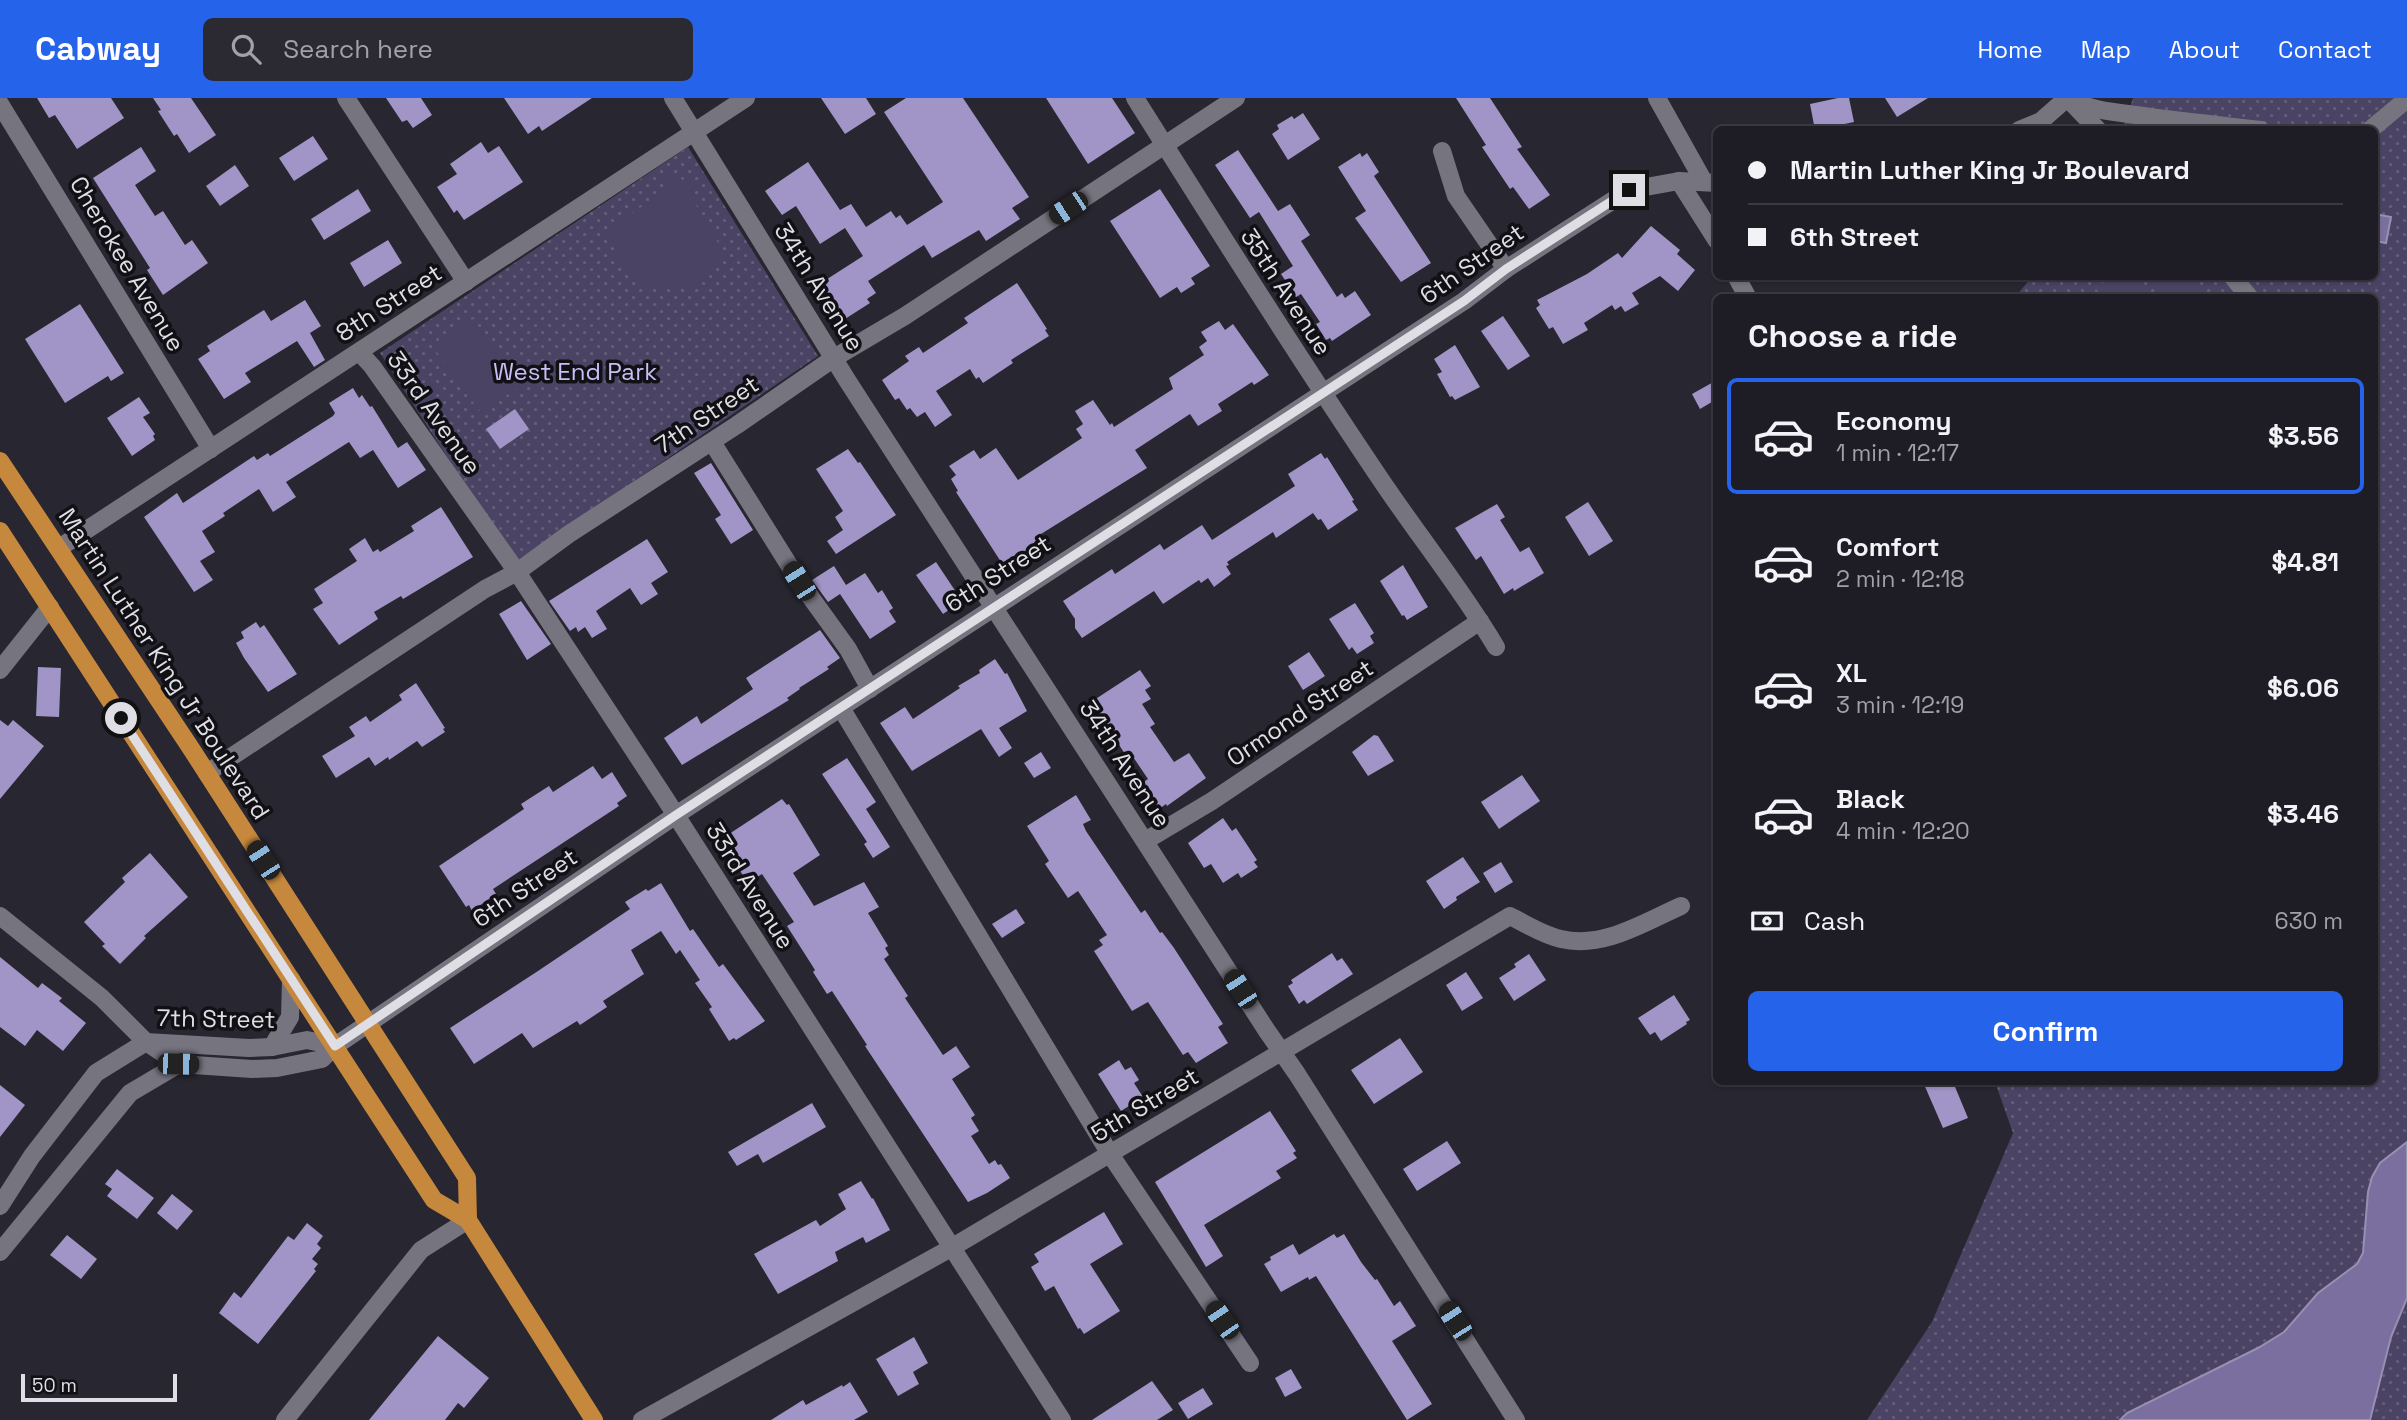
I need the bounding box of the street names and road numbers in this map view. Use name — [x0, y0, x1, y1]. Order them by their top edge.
street label: Cherokee Avenue — [63, 170, 192, 357]
street label: 6th Street — [1414, 216, 1530, 311]
street label: 34th Avenue — [768, 217, 871, 357]
street label: 35th Avenue — [1234, 222, 1339, 361]
street label: 8th Street — [330, 257, 448, 348]
street label: 33rd Avenue — [381, 345, 488, 480]
street label: 7th Street — [649, 369, 765, 461]
street label: Martin Luther King Jr Boulevard — [52, 502, 277, 825]
street label: 6th Street — [939, 528, 1056, 619]
street label: Ormond Street — [1220, 652, 1379, 773]
street label: 34th Avenue — [1073, 694, 1178, 833]
street label: 33rd Avenue — [699, 817, 802, 955]
street label: 6th Street — [466, 841, 583, 934]
street label: 7th Street — [156, 1002, 276, 1035]
street label: 5th Street — [1085, 1060, 1204, 1149]

